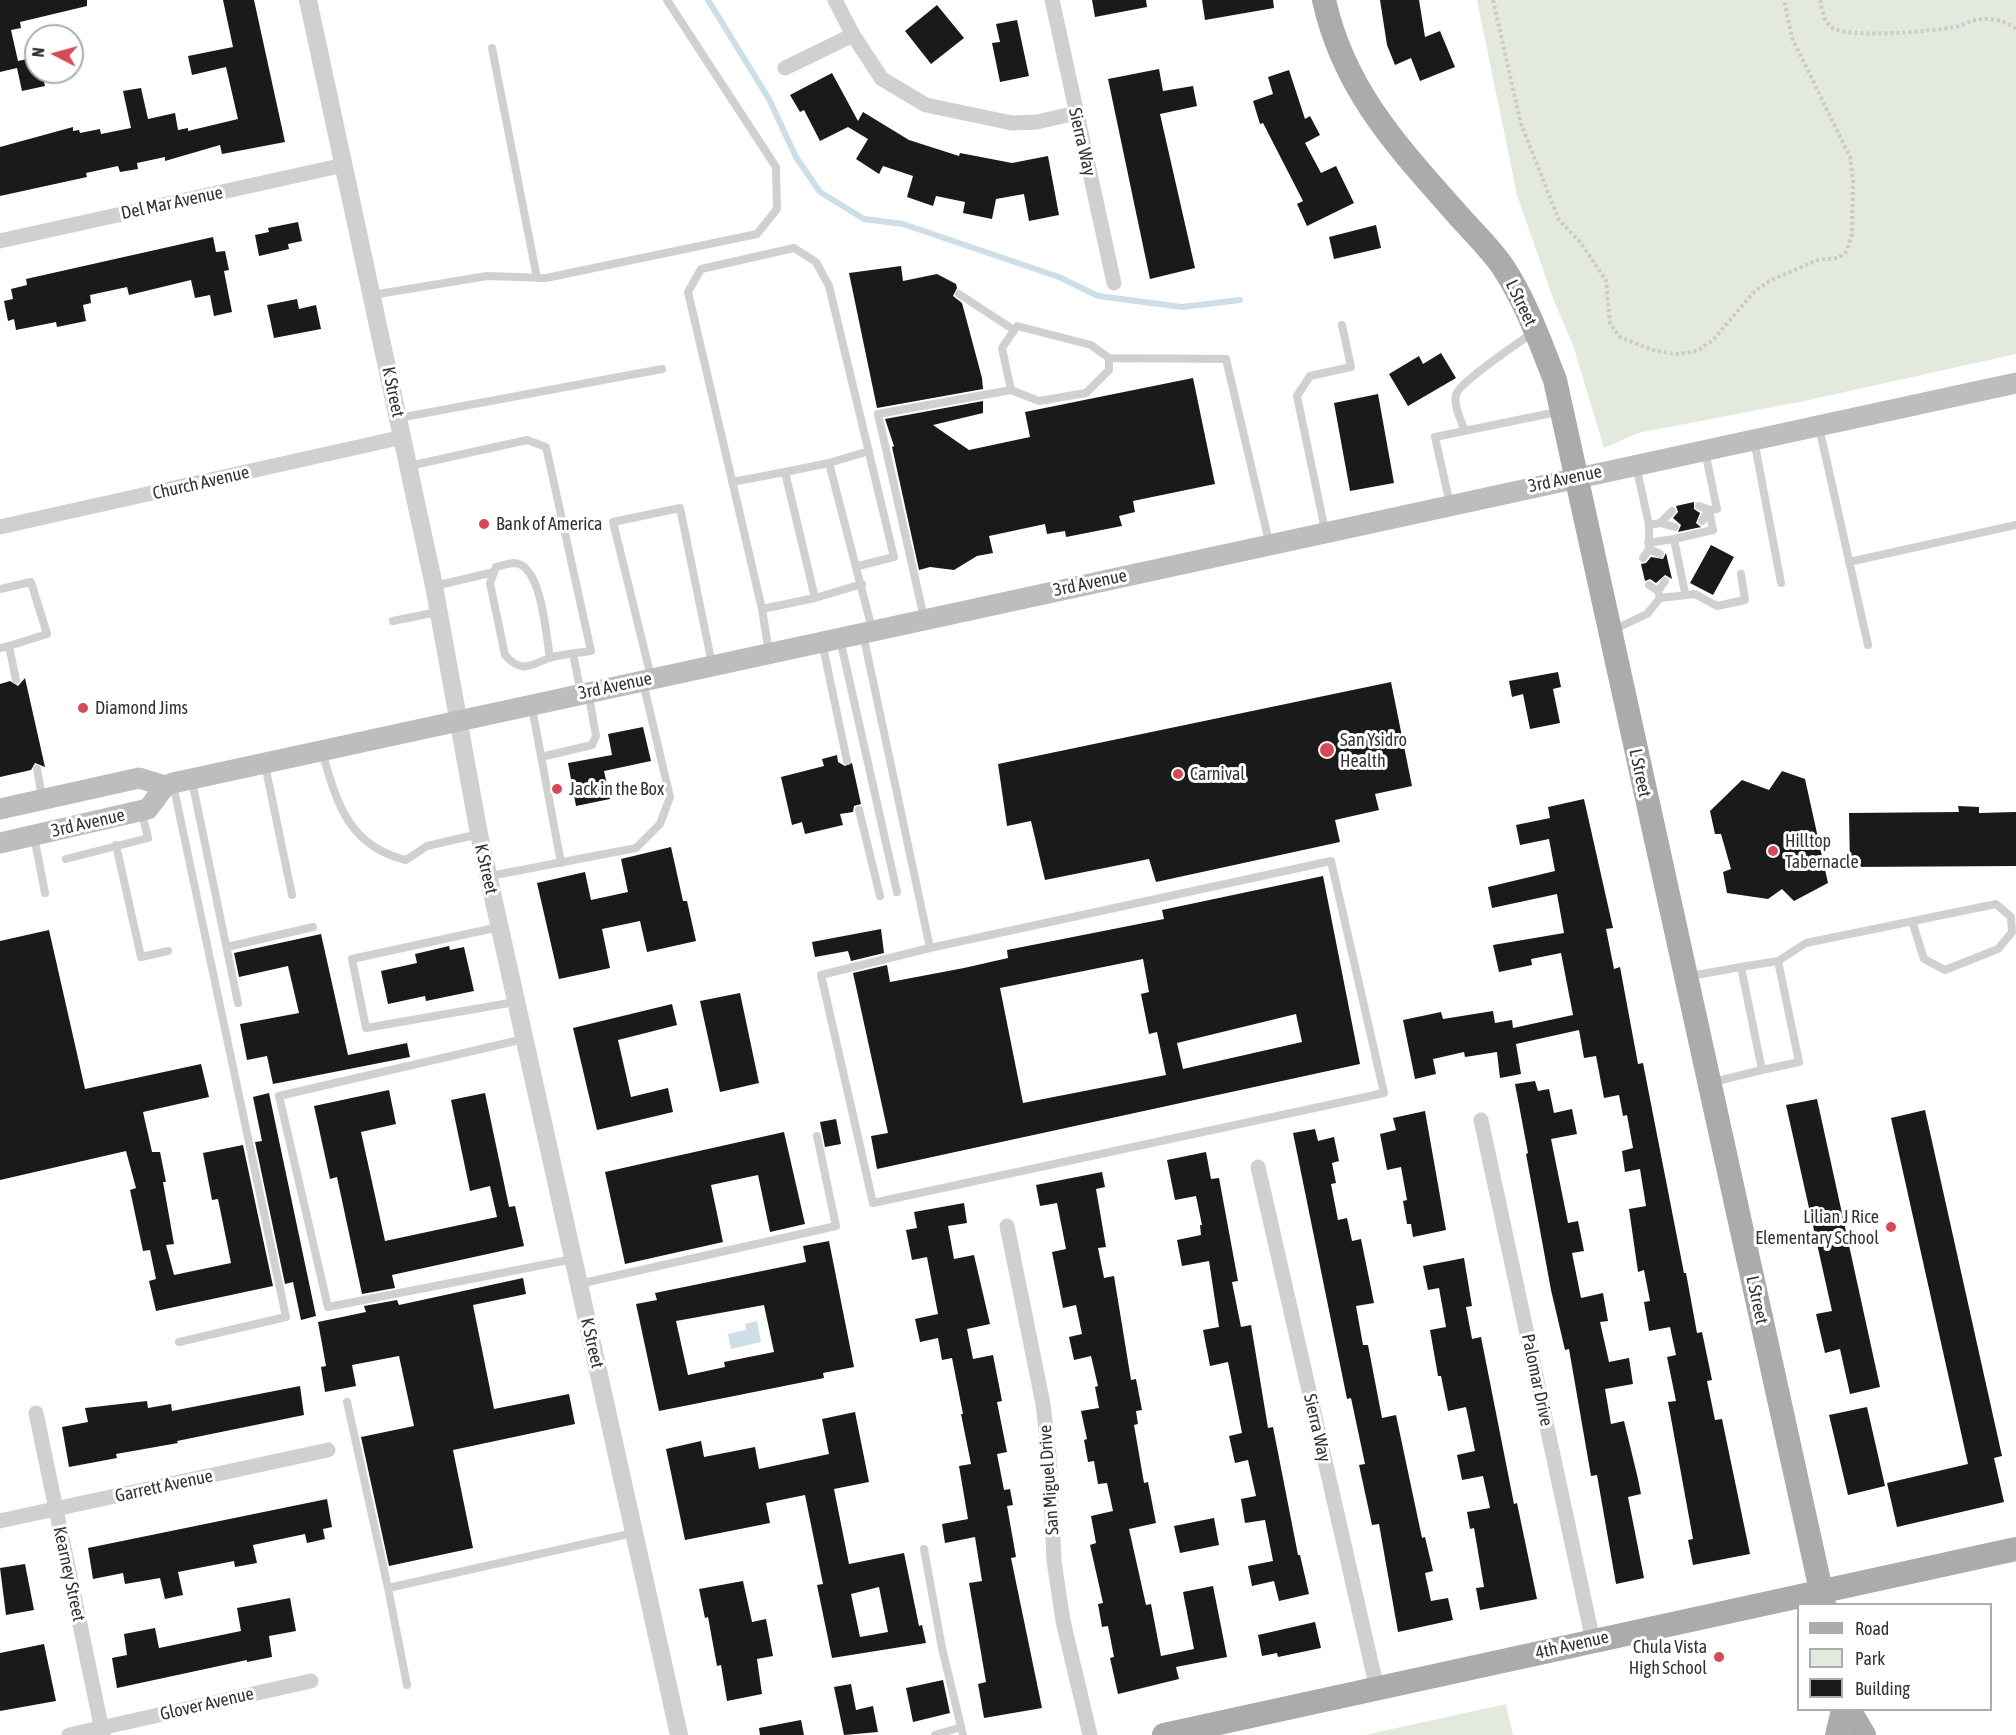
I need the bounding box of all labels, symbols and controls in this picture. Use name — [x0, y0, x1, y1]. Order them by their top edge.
north arrow — [24, 24, 84, 84]
text: N — [29, 47, 48, 58]
street label: Sierra Way — [1064, 106, 1100, 178]
street label: Del Mar Avenue — [119, 182, 225, 224]
street label: L Street — [1501, 276, 1541, 330]
street label: K Street — [377, 365, 409, 419]
street label: Church Avenue — [151, 461, 251, 505]
street label: 3rd Avenue — [1526, 461, 1604, 497]
place label: Bank of America — [496, 513, 602, 535]
marker: Bank of America — [477, 517, 491, 531]
street label: 3rd Avenue — [1051, 565, 1129, 601]
street label: 3rd Avenue — [576, 668, 654, 704]
place label: Diamond Jims — [95, 697, 188, 719]
marker: Diamond Jims — [76, 701, 90, 715]
place label: San Ysidro Health — [1340, 729, 1407, 771]
marker: San Ysidro Health — [1318, 741, 1336, 759]
street label: L Street — [1624, 747, 1656, 799]
place label: Carnival — [1190, 763, 1245, 785]
marker: Carnival — [1171, 767, 1185, 781]
place label: Jack in the Box — [569, 778, 664, 800]
marker: Jack in the Box — [550, 782, 564, 796]
street label: 3rd Avenue — [49, 804, 127, 842]
place label: Hilltop Tabernacle — [1785, 830, 1859, 872]
street label: K Street — [470, 842, 502, 896]
marker: Hilltop Tabernacle — [1766, 844, 1780, 858]
place label: Lilian J Rice Elementary School — [1755, 1206, 1879, 1248]
marker: Lilian J Rice Elementary School — [1884, 1220, 1898, 1234]
street label: L Street — [1741, 1274, 1773, 1326]
street label: K Street — [576, 1316, 608, 1370]
street label: Palomar Drive — [1517, 1332, 1557, 1428]
street label: Sierra Way — [1299, 1392, 1335, 1464]
street label: San Miguel Drive — [1034, 1424, 1064, 1536]
street label: Garrett Avenue — [113, 1465, 215, 1507]
street label: Kearney Street — [48, 1525, 90, 1623]
legend — [1797, 1603, 1992, 1711]
text: Road — [1855, 1618, 1889, 1639]
street label: 4th Avenue — [1533, 1626, 1611, 1664]
place label: Chula Vista High School — [1629, 1636, 1707, 1678]
text: Park — [1855, 1648, 1885, 1669]
marker: Chula Vista High School — [1712, 1650, 1726, 1664]
text: Building — [1855, 1678, 1910, 1699]
street label: Glover Avenue — [158, 1683, 256, 1725]

